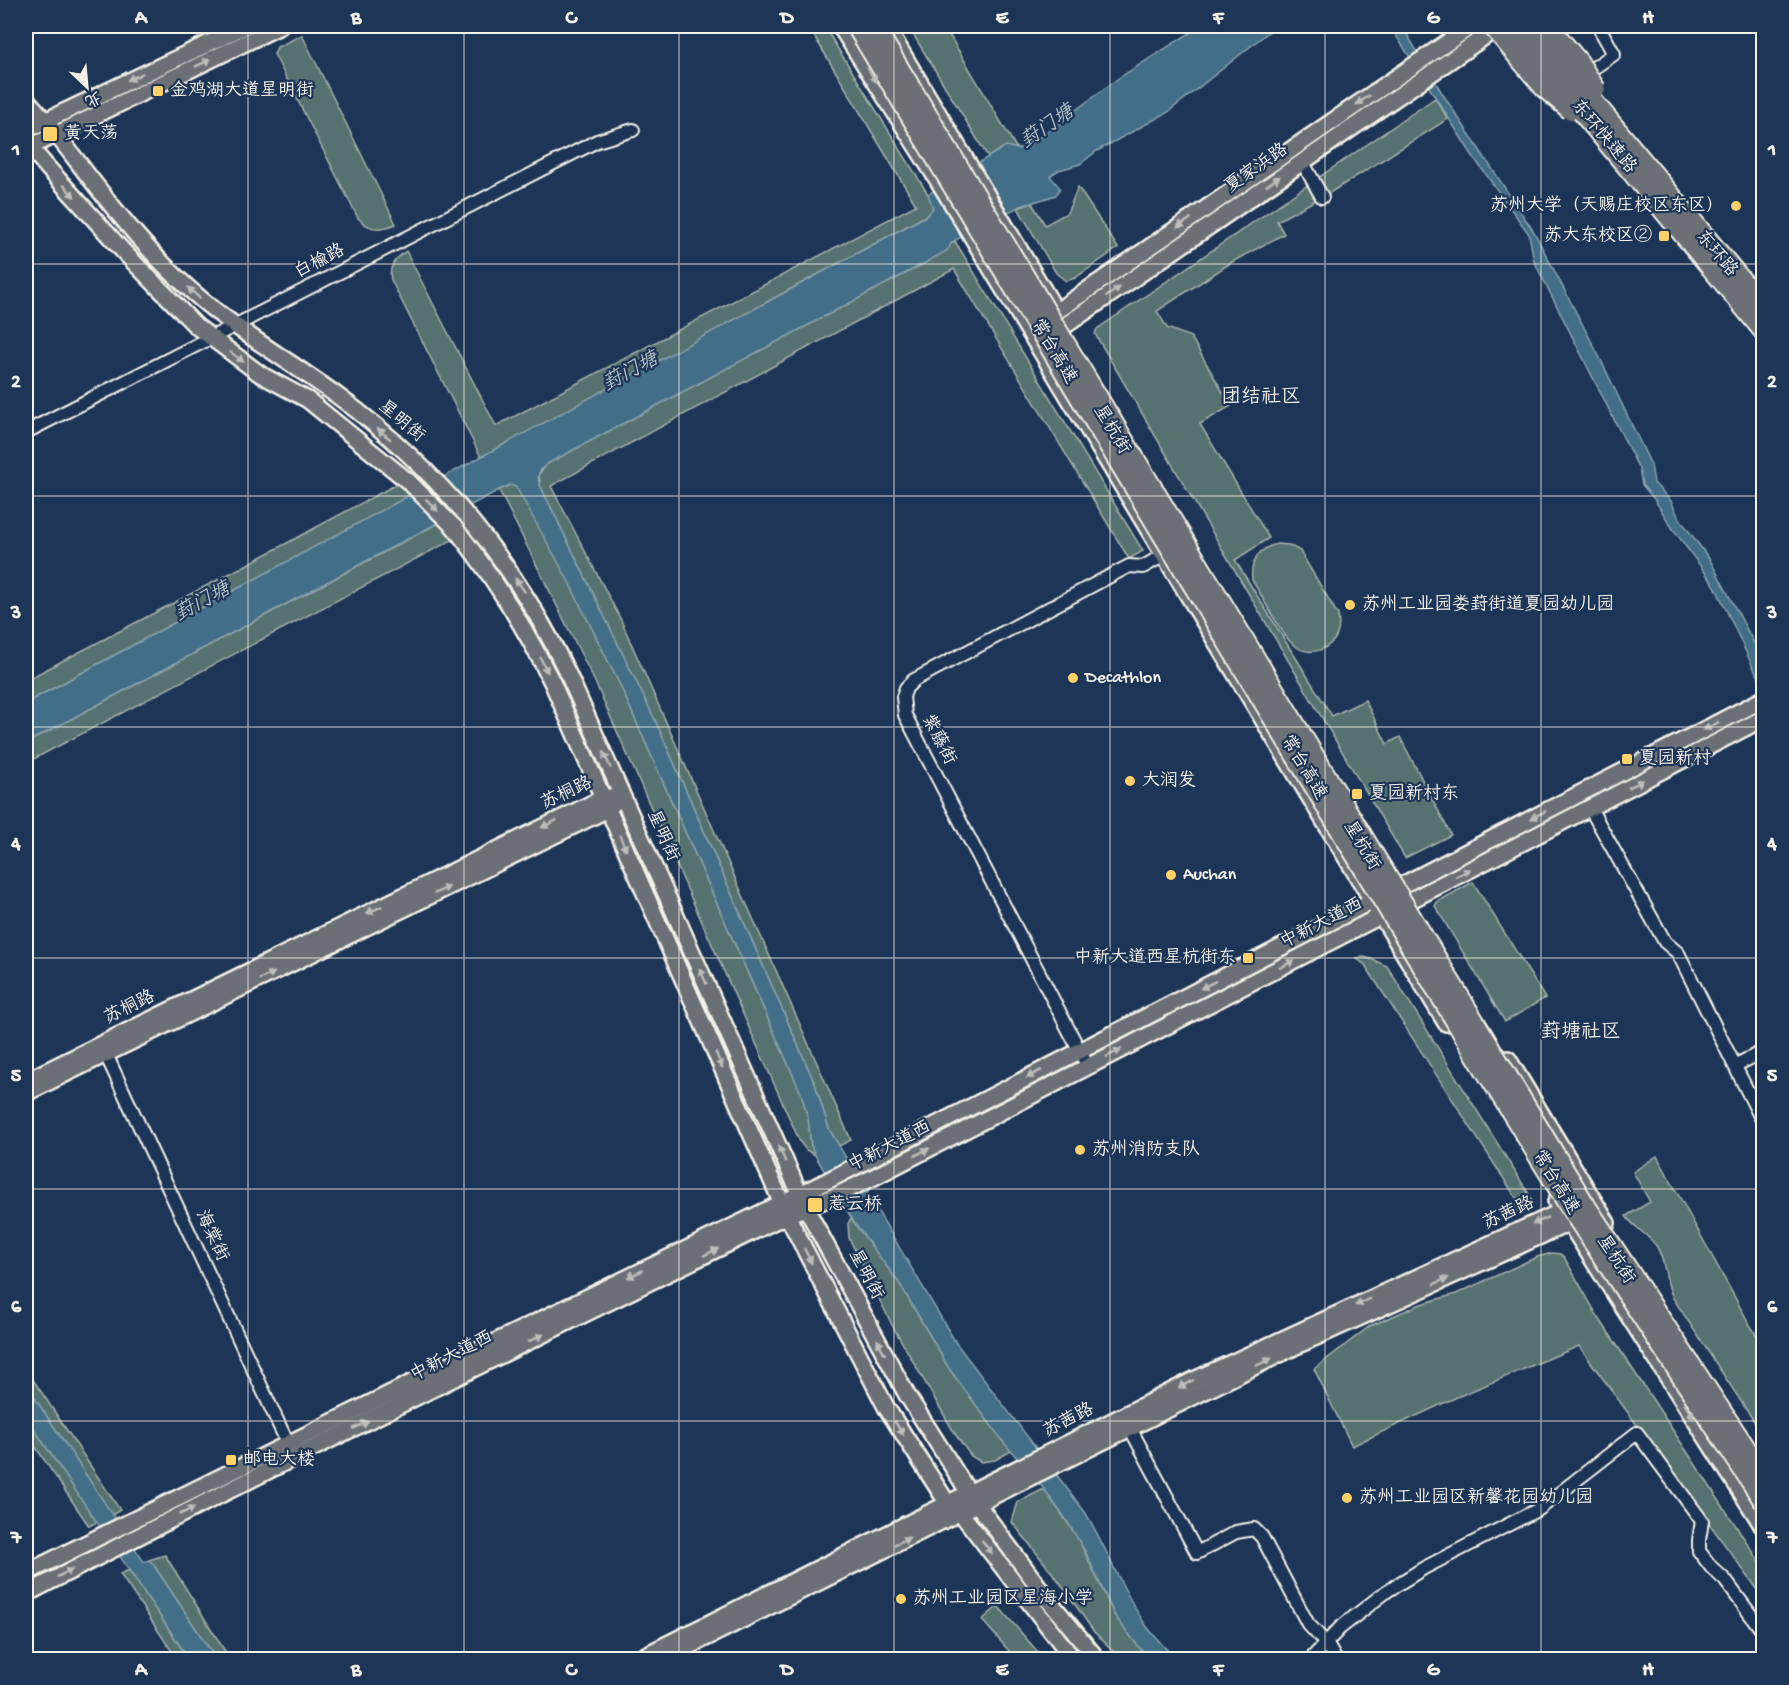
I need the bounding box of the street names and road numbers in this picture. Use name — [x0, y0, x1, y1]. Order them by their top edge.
street label: 东环快速路 — [1566, 95, 1641, 178]
street label: 夏家浜路 — [1221, 139, 1293, 198]
street label: 东环路 — [1691, 226, 1742, 281]
street label: 白榆路 — [291, 239, 349, 284]
street label: 常台高速 — [1025, 315, 1081, 388]
street label: 星明街 — [374, 396, 429, 447]
street label: 星杭街 — [1088, 401, 1135, 459]
street label: 紫藤街 — [916, 711, 961, 769]
street label: 常台高速 — [1275, 731, 1331, 804]
street label: 苏桐路 — [538, 772, 596, 815]
street label: 星明街 — [641, 807, 683, 865]
street label: 星杭街 — [1338, 817, 1385, 875]
street label: 中新大道西 — [1277, 893, 1367, 954]
street label: 苏桐路 — [101, 986, 159, 1029]
street label: 中新大道西 — [845, 1116, 935, 1177]
street label: 常台高速 — [1527, 1146, 1584, 1219]
street label: 苏茜路 — [1480, 1192, 1538, 1235]
street label: 海棠街 — [190, 1207, 233, 1265]
street label: 星杭街 — [1591, 1231, 1639, 1288]
street label: 星明街 — [843, 1246, 888, 1304]
street label: 中新大道西 — [407, 1326, 497, 1387]
street label: 苏茜路 — [1040, 1398, 1098, 1443]

